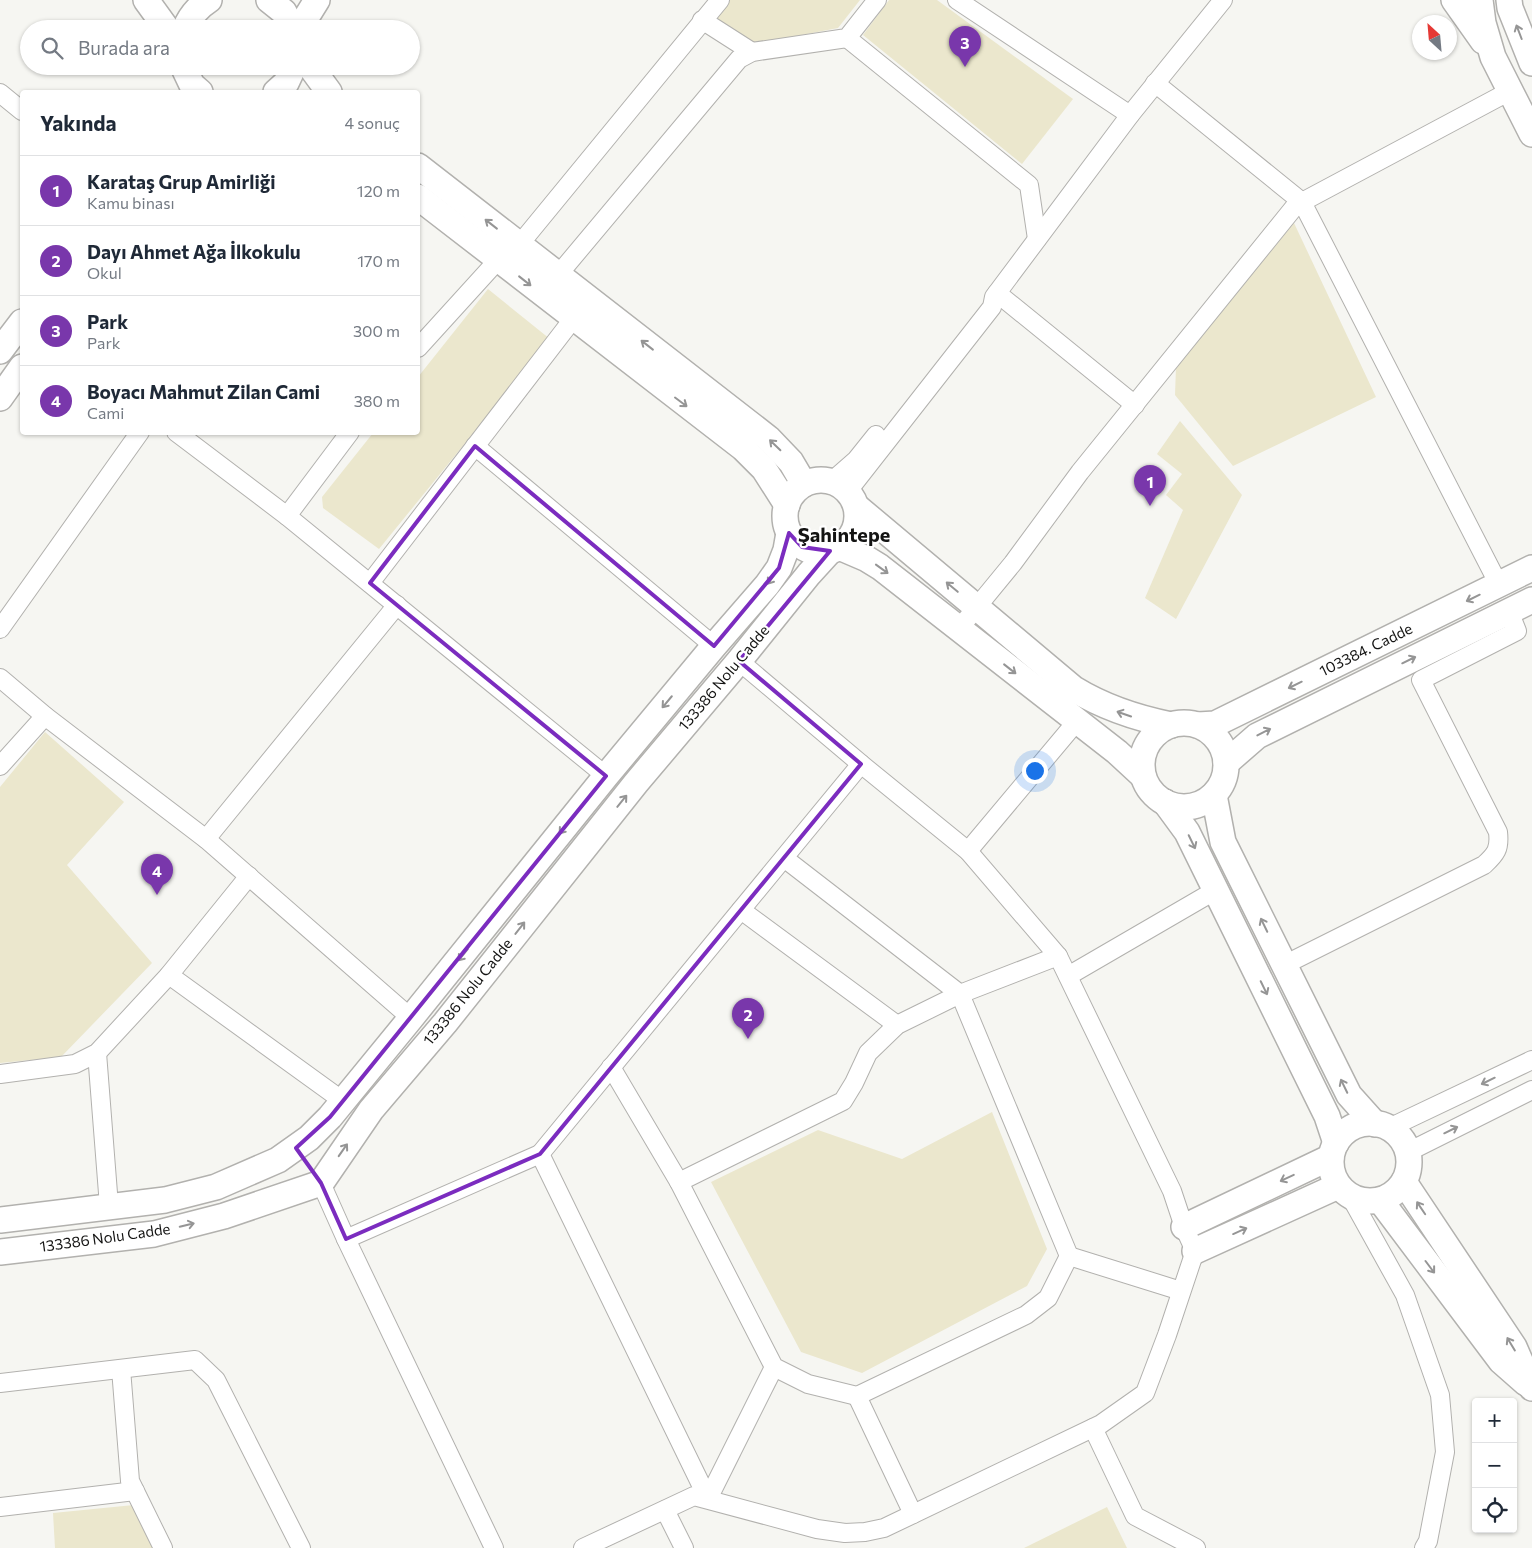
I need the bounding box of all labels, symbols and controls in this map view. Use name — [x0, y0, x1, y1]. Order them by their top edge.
north arrow — [1412, 15, 1457, 60]
search box — [20, 20, 420, 75]
one-way arrow — [1514, 25, 1524, 40]
pin: 3 — [949, 26, 981, 67]
icon: search — [38, 34, 66, 62]
text: Burada ara — [78, 36, 170, 59]
text: Yakında — [40, 110, 117, 135]
text: 4 sonuç — [344, 113, 400, 132]
text: Karataş Grup Amirliği — [87, 170, 275, 193]
text: 1 — [52, 181, 60, 200]
text: 120 m — [357, 181, 400, 200]
text: Kamu binası — [87, 193, 175, 212]
one-way arrow — [485, 218, 498, 229]
text: Dayı Ahmet Ağa İlkokulu — [87, 240, 301, 263]
text: 2 — [51, 251, 61, 270]
text: 170 m — [357, 251, 400, 270]
text: Okul — [87, 263, 122, 282]
one-way arrow — [518, 276, 532, 286]
text: Park — [87, 310, 128, 333]
text: 3 — [51, 321, 61, 340]
text: 300 m — [353, 321, 400, 340]
text: Park — [87, 333, 120, 352]
one-way arrow — [641, 339, 654, 350]
text: Boyacı Mahmut Zilan Cami — [87, 380, 320, 403]
text: 4 — [51, 391, 61, 410]
text: 380 m — [354, 391, 400, 410]
one-way arrow — [674, 396, 687, 407]
text: Cami — [87, 403, 124, 422]
one-way arrow — [769, 439, 781, 451]
pin: 1 — [1134, 465, 1166, 506]
district label: Şahintepe — [798, 522, 890, 546]
one-way arrow — [875, 564, 889, 574]
one-way arrow — [767, 571, 777, 585]
one-way arrow — [946, 581, 959, 592]
one-way arrow — [1466, 594, 1481, 603]
street label: 103384. Cadde — [1316, 619, 1415, 679]
street label: 133386 Nolu Cadde — [674, 621, 773, 734]
one-way arrow — [1401, 655, 1416, 664]
one-way arrow — [1003, 664, 1016, 675]
one-way arrow — [1288, 681, 1303, 690]
one-way arrow — [662, 695, 673, 708]
one-way arrow — [1116, 708, 1132, 718]
one-way arrow — [1256, 727, 1271, 737]
your location — [1022, 758, 1048, 784]
one-way arrow — [616, 794, 627, 807]
one-way arrow — [559, 821, 570, 834]
one-way arrow — [1188, 834, 1197, 849]
pin: 4 — [141, 854, 173, 895]
one-way arrow — [1259, 918, 1268, 933]
one-way arrow — [515, 921, 526, 934]
street label: 133386 Nolu Cadde — [419, 934, 516, 1048]
one-way arrow — [457, 948, 468, 961]
one-way arrow — [1260, 980, 1269, 995]
pin: 2 — [732, 998, 764, 1039]
one-way arrow — [1481, 1077, 1496, 1086]
one-way arrow — [1339, 1079, 1348, 1094]
one-way arrow — [1443, 1125, 1458, 1135]
one-way arrow — [338, 1144, 348, 1158]
one-way arrow — [1280, 1174, 1295, 1183]
one-way arrow — [1416, 1201, 1426, 1215]
street label: 133386 Nolu Cadde — [38, 1219, 171, 1255]
one-way arrow — [178, 1220, 194, 1230]
one-way arrow — [1232, 1225, 1247, 1235]
one-way arrow — [1425, 1260, 1435, 1274]
one-way arrow — [1505, 1337, 1515, 1351]
map controls — [1472, 1398, 1517, 1533]
button: + — [1472, 1398, 1517, 1443]
button: − — [1472, 1443, 1517, 1488]
button: locate — [1472, 1488, 1517, 1533]

